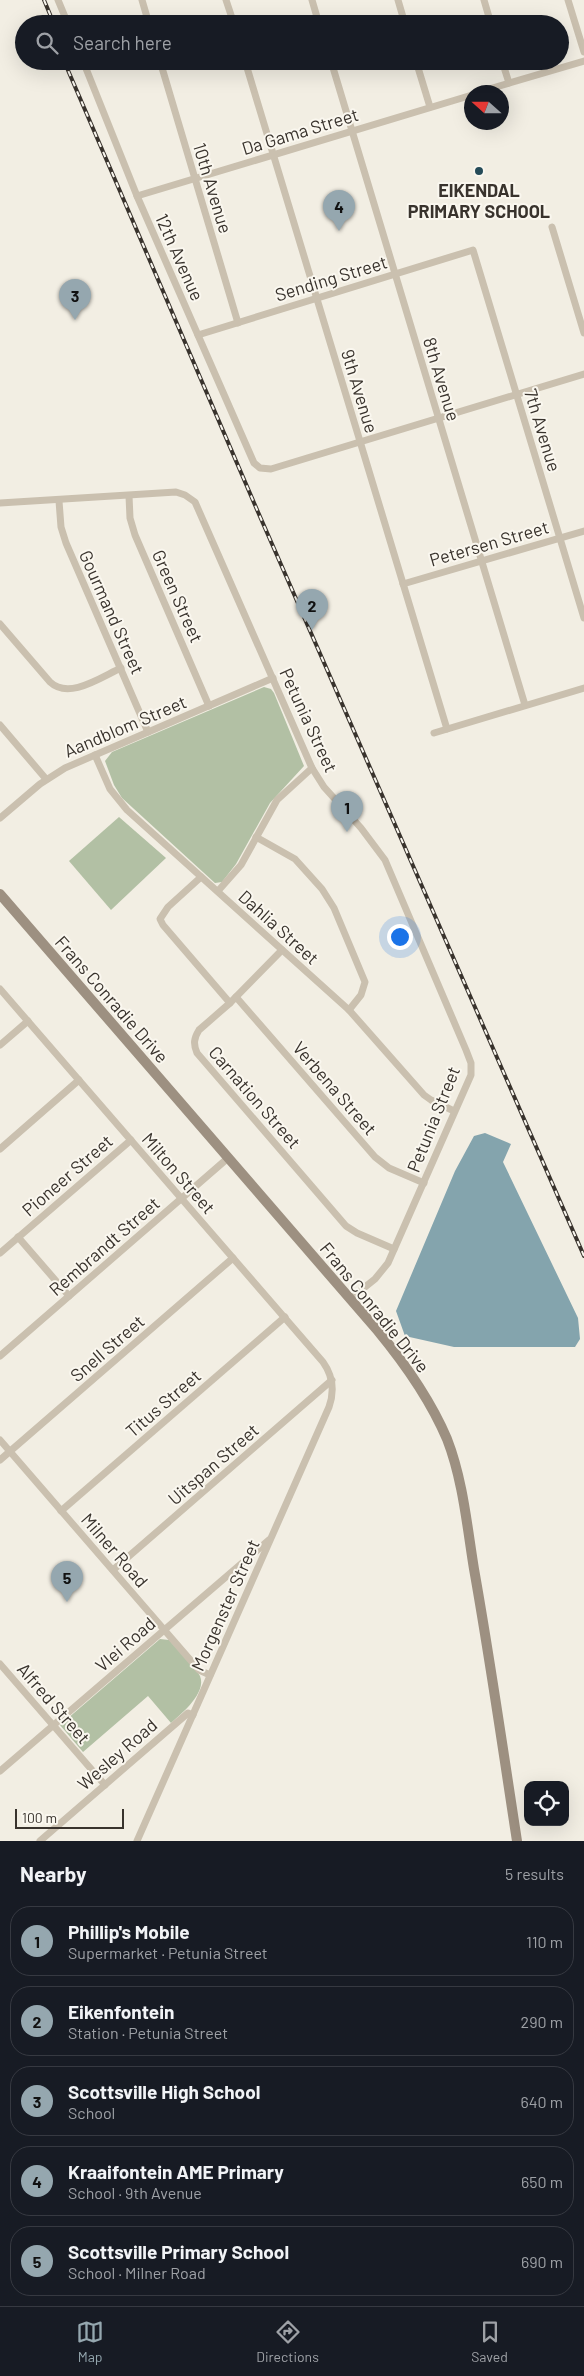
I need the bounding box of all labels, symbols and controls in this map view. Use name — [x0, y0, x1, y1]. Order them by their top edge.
search box — [15, 15, 569, 70]
icon: search — [33, 29, 61, 57]
text: Search here — [73, 31, 172, 54]
north arrow — [464, 85, 509, 130]
street label: Da Gama Street — [239, 103, 361, 159]
street label: 10th Avenue — [189, 140, 237, 236]
marker: EIKENDAL PRIMARY SCHOOL — [473, 165, 485, 177]
place label: EIKENDAL PRIMARY SCHOOL — [408, 179, 550, 222]
pin: 4 — [323, 190, 355, 231]
street label: 12th Avenue — [151, 210, 209, 304]
street label: Sending Street — [272, 250, 390, 306]
pin: 3 — [59, 279, 91, 320]
street label: 8th Avenue — [419, 334, 465, 424]
street label: 9th Avenue — [337, 346, 383, 436]
street label: 7th Avenue — [520, 386, 566, 474]
street label: Petersen Street — [427, 515, 551, 571]
street label: Green Street — [148, 546, 208, 646]
street label: Gourmand Street — [75, 547, 149, 677]
pin: 2 — [296, 589, 328, 630]
street label: Petunia Street — [275, 664, 343, 776]
street label: Aandblom Street — [60, 690, 190, 762]
pin: 1 — [331, 791, 363, 832]
street label: Dahlia Street — [234, 885, 324, 969]
your location — [387, 924, 413, 950]
street label: Frans Conradie Drive — [51, 931, 173, 1067]
street label: Verbena Street — [288, 1037, 382, 1139]
street label: Carnation Street — [204, 1041, 306, 1153]
street label: Petunia Street — [402, 1063, 464, 1175]
street label: Milton Street — [138, 1128, 220, 1218]
street label: Pioneer Street — [17, 1130, 117, 1220]
street label: Rembrandt Street — [44, 1192, 164, 1300]
street label: Frans Conradie Drive — [316, 1237, 434, 1377]
street label: Snell Street — [66, 1310, 148, 1386]
street label: Titus Street — [121, 1364, 205, 1442]
street label: Uitspan Street — [163, 1419, 263, 1509]
street label: Milner Road — [77, 1509, 153, 1591]
street label: Morgenster Street — [186, 1536, 264, 1674]
pin: 5 — [51, 1561, 83, 1602]
street label: Vlei Road — [90, 1612, 160, 1676]
street label: Alfred Street — [13, 1658, 95, 1748]
street label: Wesley Road — [73, 1713, 161, 1795]
map controls — [524, 1781, 569, 1826]
button: locate — [524, 1781, 569, 1826]
scale bar — [15, 1806, 124, 1829]
text: 100 m — [22, 1809, 57, 1826]
text: Nearby — [20, 1861, 86, 1886]
text: 5 results — [505, 1864, 564, 1883]
text: Phillip's Mobile — [68, 1920, 190, 1943]
text: 1 — [34, 1932, 40, 1951]
text: 110 m — [526, 1932, 563, 1951]
text: Supermarket · Petunia Street — [68, 1943, 268, 1962]
text: Eikenfontein — [68, 2000, 174, 2023]
text: 2 — [33, 2012, 41, 2031]
text: 290 m — [521, 2012, 563, 2031]
text: Station · Petunia Street — [68, 2023, 228, 2042]
text: Scottsville High School — [68, 2080, 260, 2103]
text: 3 — [33, 2092, 41, 2111]
text: 640 m — [520, 2092, 563, 2111]
text: School — [68, 2103, 115, 2122]
text: Kraaifontein AME Primary — [68, 2160, 284, 2183]
text: 4 — [32, 2172, 42, 2191]
text: 650 m — [521, 2172, 563, 2191]
text: School · 9th Avenue — [68, 2183, 202, 2202]
text: Scottsville Primary School — [68, 2240, 289, 2263]
text: 5 — [33, 2252, 41, 2271]
text: 690 m — [521, 2252, 563, 2271]
text: School · Milner Road — [68, 2263, 206, 2282]
tab: Map — [76, 2318, 104, 2365]
tab: Directions — [256, 2318, 319, 2365]
tab: Saved — [471, 2318, 508, 2365]

